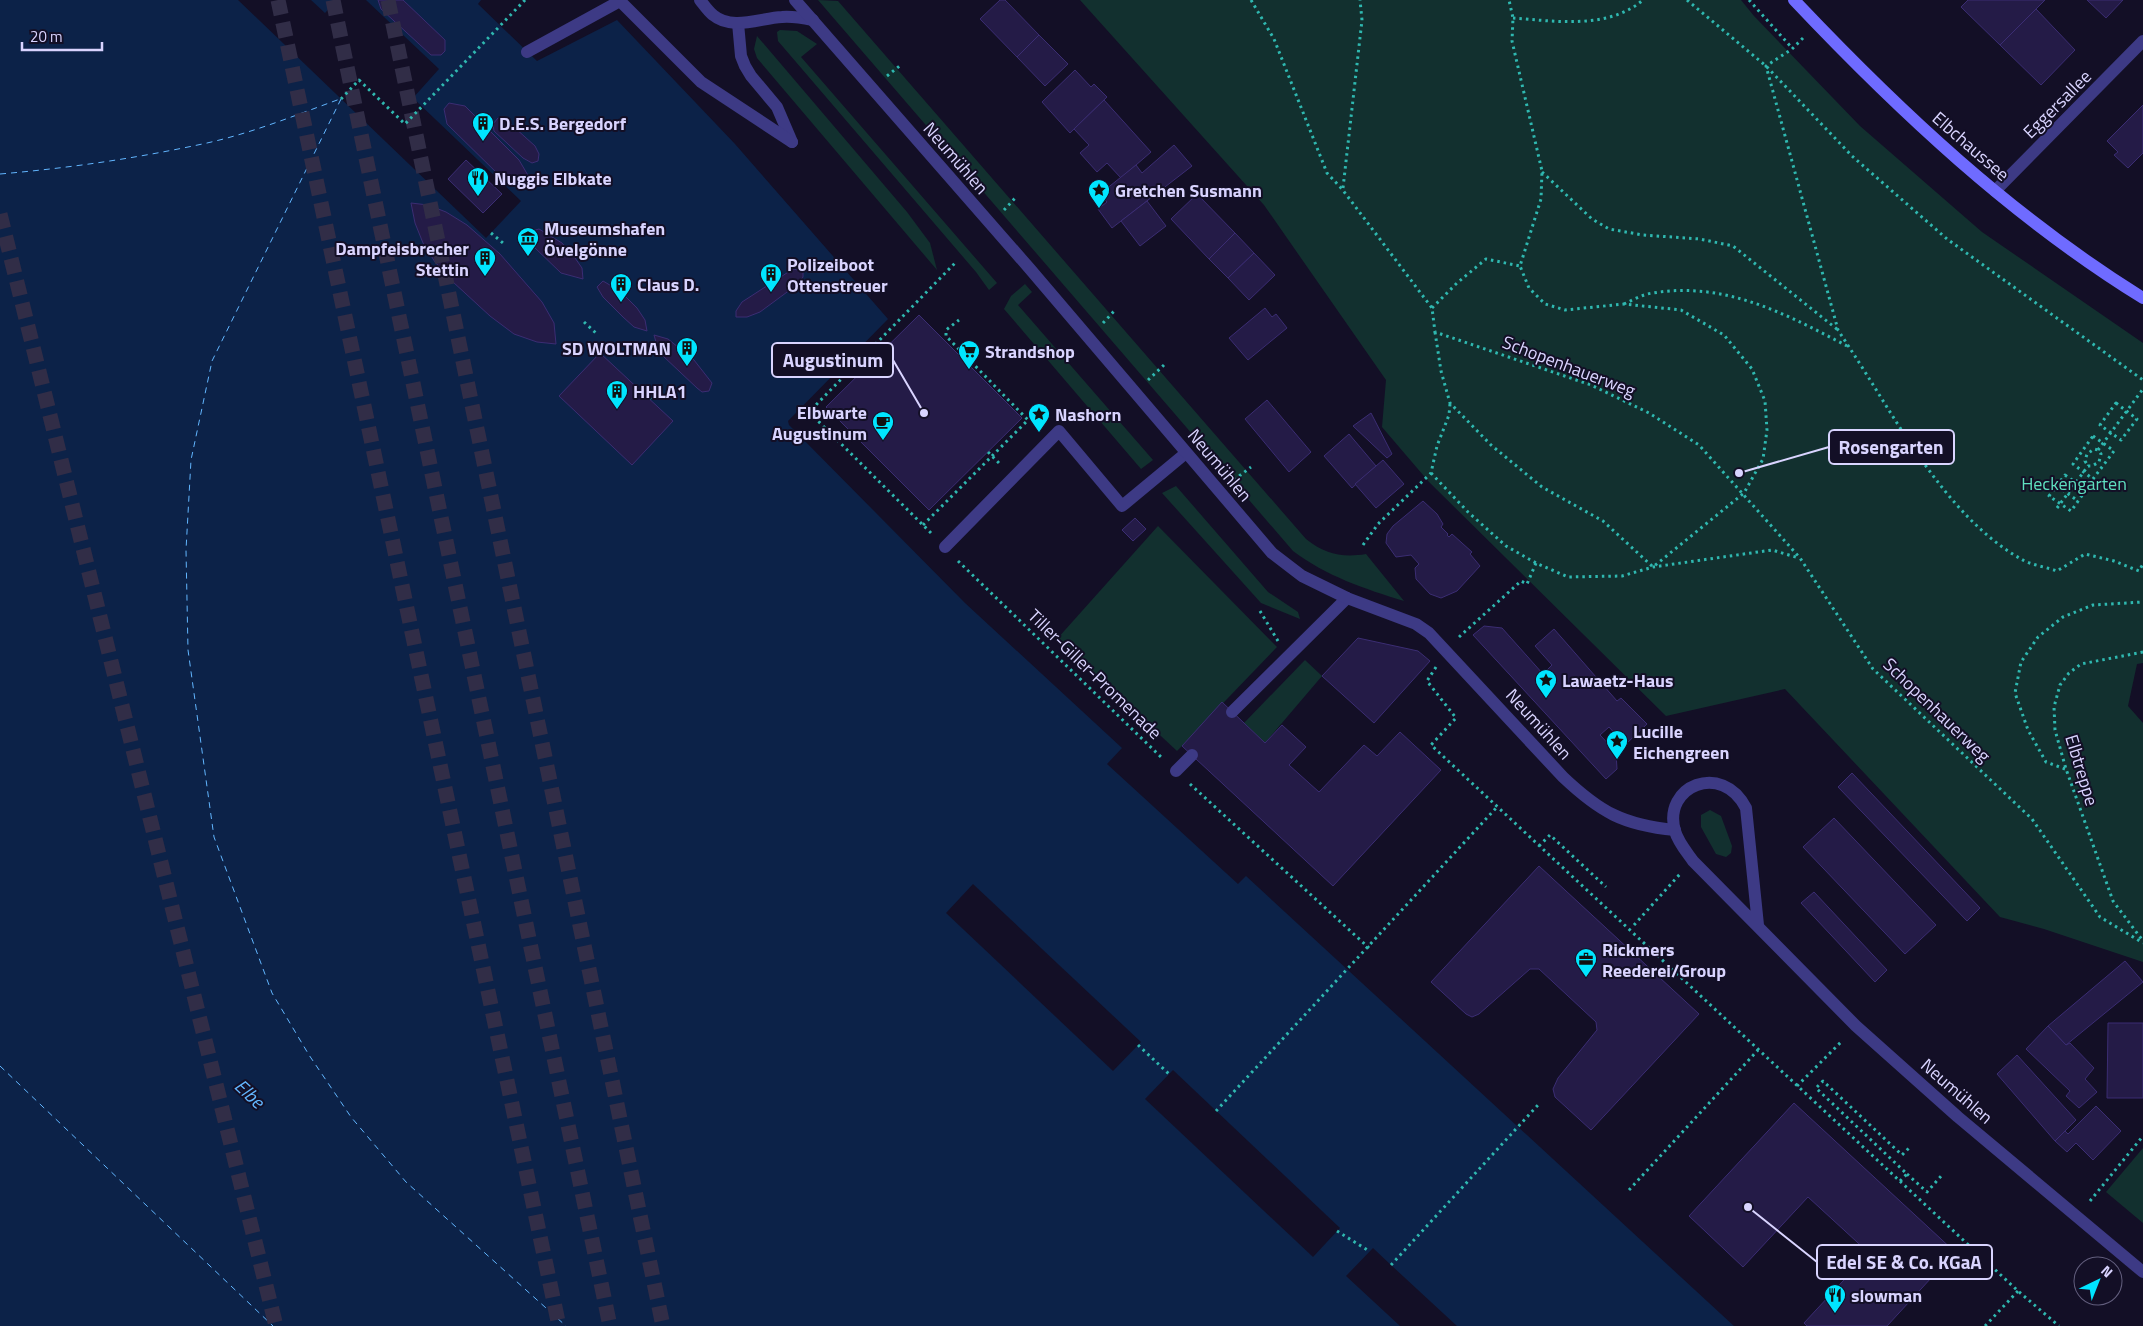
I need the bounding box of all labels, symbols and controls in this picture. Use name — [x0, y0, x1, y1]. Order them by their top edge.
scale bar — [22, 20, 102, 52]
text: 20 m — [30, 25, 63, 48]
street label: Eggersallee — [2017, 64, 2097, 144]
street label: Elbchaussee — [1926, 105, 2016, 187]
place label: D.E.S. Bergedorf — [499, 110, 627, 137]
building icon: D.E.S. Bergedorf — [471, 111, 495, 142]
street label: Neumühlen — [917, 116, 995, 200]
place label: Nuggis Elbkate — [494, 165, 612, 192]
restaurant icon: Nuggis Elbkate — [466, 166, 490, 197]
place label: Gretchen Susmann — [1115, 177, 1262, 204]
place icon: Gretchen Susmann — [1087, 178, 1111, 209]
place label: Museumshafen Övelgönne — [544, 215, 665, 263]
museum icon: Museumshafen Övelgönne — [516, 226, 540, 257]
place label: Dampfeisbrecher Stettin — [335, 235, 469, 283]
building icon: Dampfeisbrecher Stettin — [473, 246, 497, 277]
place label: Polizeiboot Ottenstreuer — [787, 251, 888, 299]
building icon: Polizeiboot Ottenstreuer — [759, 262, 783, 293]
place label: Claus D. — [637, 271, 699, 298]
building icon: Claus D. — [609, 272, 633, 303]
street label: Schopenhauerweg — [1499, 328, 1639, 404]
place label: SD WOLTMAN — [562, 335, 671, 362]
building icon: SD WOLTMAN — [675, 336, 699, 367]
place label: Strandshop — [985, 338, 1075, 365]
supermarket icon: Strandshop — [957, 339, 981, 370]
callout: Augustinum — [772, 343, 893, 377]
text: Augustinum — [783, 345, 883, 374]
place label: HHLA1 — [633, 378, 687, 405]
building icon: HHLA1 — [605, 379, 629, 410]
place label: Elbwarte Augustinum — [772, 399, 867, 447]
place label: Nashorn — [1055, 401, 1121, 428]
place icon: Nashorn — [1027, 402, 1051, 433]
cafe icon: Elbwarte Augustinum — [871, 410, 895, 441]
street label: Neumühlen — [1181, 423, 1259, 507]
callout: Rosengarten — [1829, 430, 1954, 464]
text: Rosengarten — [1839, 432, 1943, 461]
park label: Heckengarten — [2021, 470, 2127, 497]
street label: Tiller-Giller-Promenade — [1022, 603, 1168, 745]
street label: Schopenhauerweg — [1877, 651, 1997, 769]
place label: Lawaetz-Haus — [1562, 667, 1674, 694]
place icon: Lawaetz-Haus — [1534, 668, 1558, 699]
street label: Neumühlen — [1500, 682, 1578, 766]
place label: Lucille Eichengreen — [1633, 718, 1729, 766]
place icon: Lucille Eichengreen — [1605, 729, 1629, 760]
street label: Elbtreppe — [2058, 731, 2106, 809]
place label: Rickmers Reederei/Group — [1602, 936, 1726, 984]
office icon: Rickmers Reederei/Group — [1574, 947, 1598, 978]
street label: Neumühlen — [1915, 1052, 1999, 1130]
water label: Elbe — [228, 1071, 272, 1115]
callout: Edel SE & Co. KGaA — [1817, 1245, 1992, 1279]
text: Edel SE & Co. KGaA — [1826, 1247, 1982, 1276]
north arrow — [2073, 1256, 2123, 1306]
text: N — [2096, 1260, 2118, 1282]
place label: slowman — [1851, 1282, 1922, 1309]
restaurant icon: slowman — [1823, 1283, 1847, 1314]

